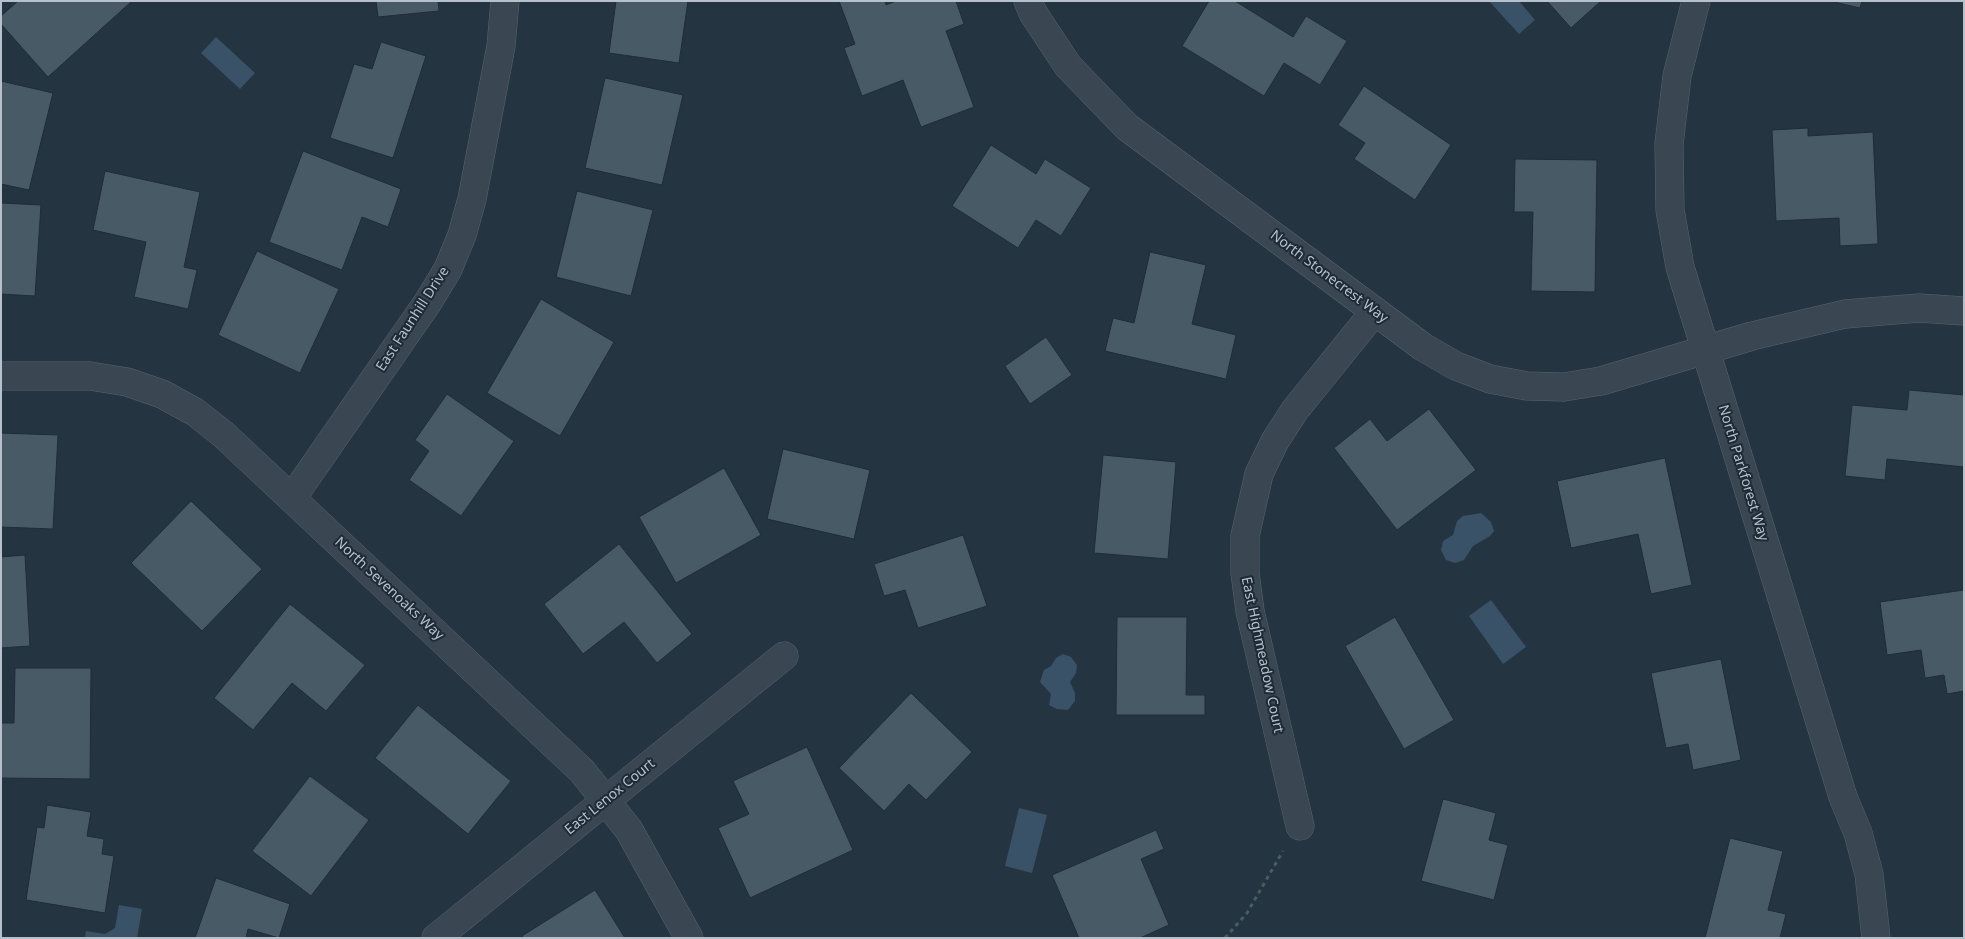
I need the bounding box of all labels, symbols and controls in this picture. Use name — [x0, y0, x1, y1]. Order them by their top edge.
street label: North Stonecrest Way — [1267, 227, 1391, 327]
street label: East Faunhill Drive — [373, 264, 453, 374]
street label: North Parkforest Way — [1714, 403, 1772, 543]
street label: North Sevenoaks Way — [331, 534, 447, 644]
street label: East Highmeadow Court — [1237, 575, 1287, 735]
street label: East Lenox Court — [562, 756, 658, 838]

